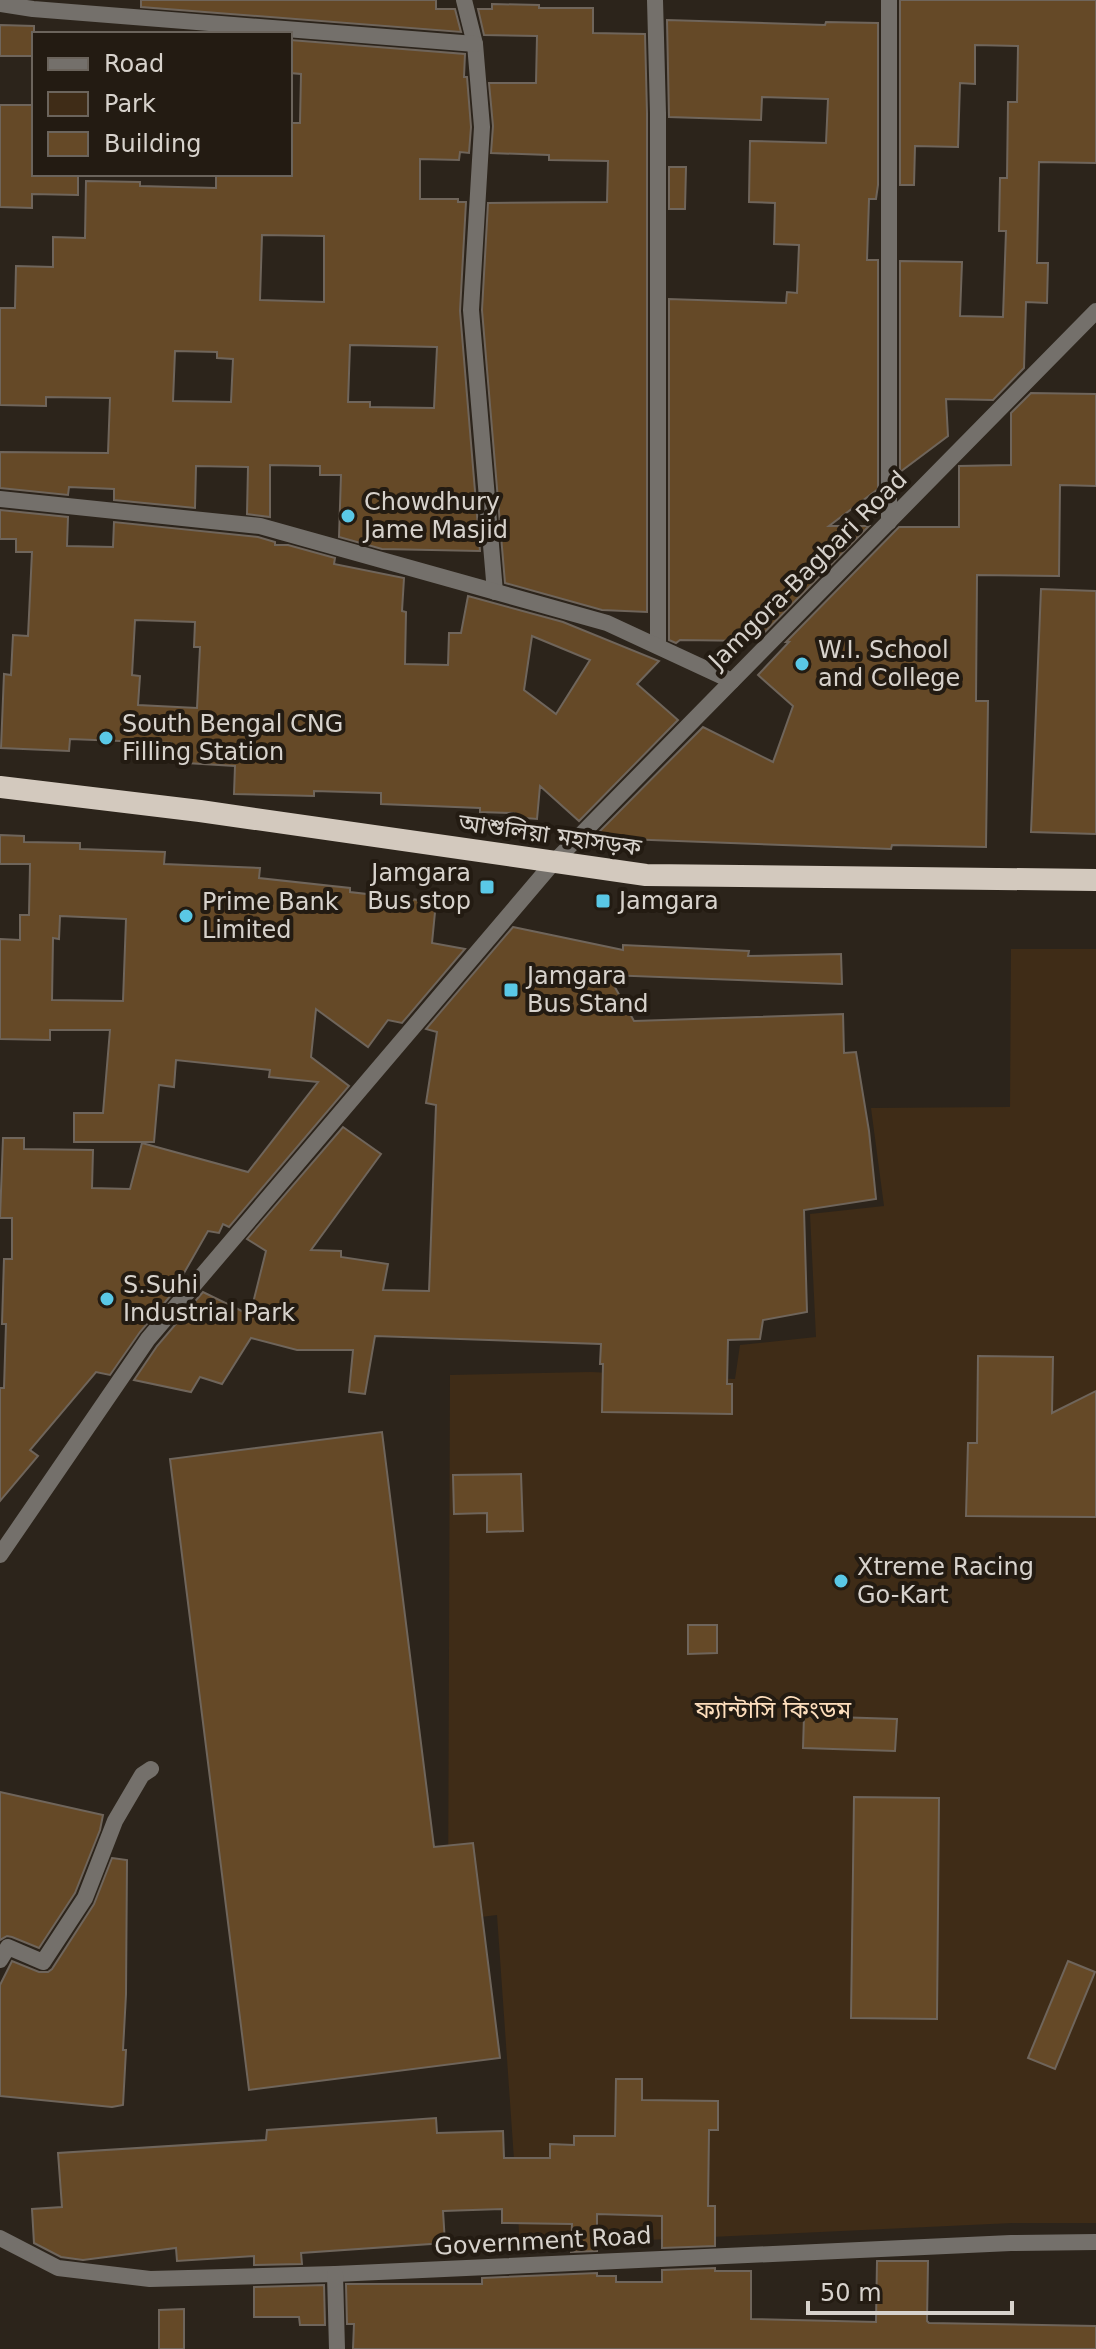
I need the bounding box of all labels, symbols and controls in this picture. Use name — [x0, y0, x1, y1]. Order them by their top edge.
legend — [32, 32, 292, 176]
text: Road — [104, 50, 164, 78]
text: Park — [104, 90, 156, 118]
text: Building — [104, 130, 201, 158]
street label: Jamgora-Bagbari Road — [702, 465, 913, 676]
place label: Chowdhury Jame Masjid — [362, 488, 508, 544]
marker: Chowdhury Jame Masjid — [339, 507, 357, 525]
place label: W.I. School and College — [818, 636, 960, 692]
marker: W.I. School and College — [793, 655, 811, 673]
place label: South Bengal CNG Filling Station — [122, 710, 343, 766]
marker: South Bengal CNG Filling Station — [97, 729, 115, 747]
street label: আশুলিয়া মহাসড়ক — [456, 808, 644, 862]
place label: Jamgara Bus stop — [367, 859, 471, 915]
marker: Jamgara Bus stop — [478, 878, 496, 896]
place label: Jamgara — [617, 887, 719, 915]
place label: Prime Bank Limited — [202, 888, 339, 944]
marker: Jamgara — [594, 892, 612, 910]
marker: Prime Bank Limited — [177, 907, 195, 925]
place label: Jamgara Bus Stand — [525, 962, 649, 1018]
marker: Jamgara Bus Stand — [502, 981, 520, 999]
place label: S.Suhi Industrial Park — [123, 1271, 295, 1327]
marker: S.Suhi Industrial Park — [98, 1290, 116, 1308]
place label: Xtreme Racing Go-Kart — [857, 1553, 1034, 1609]
marker: Xtreme Racing Go-Kart — [832, 1572, 850, 1590]
park label: ফ্যান্টাসি কিংডম — [694, 1696, 851, 1724]
street label: Government Road — [434, 2221, 652, 2261]
scale bar — [808, 2265, 1012, 2315]
text: 50 m — [820, 2279, 882, 2307]

